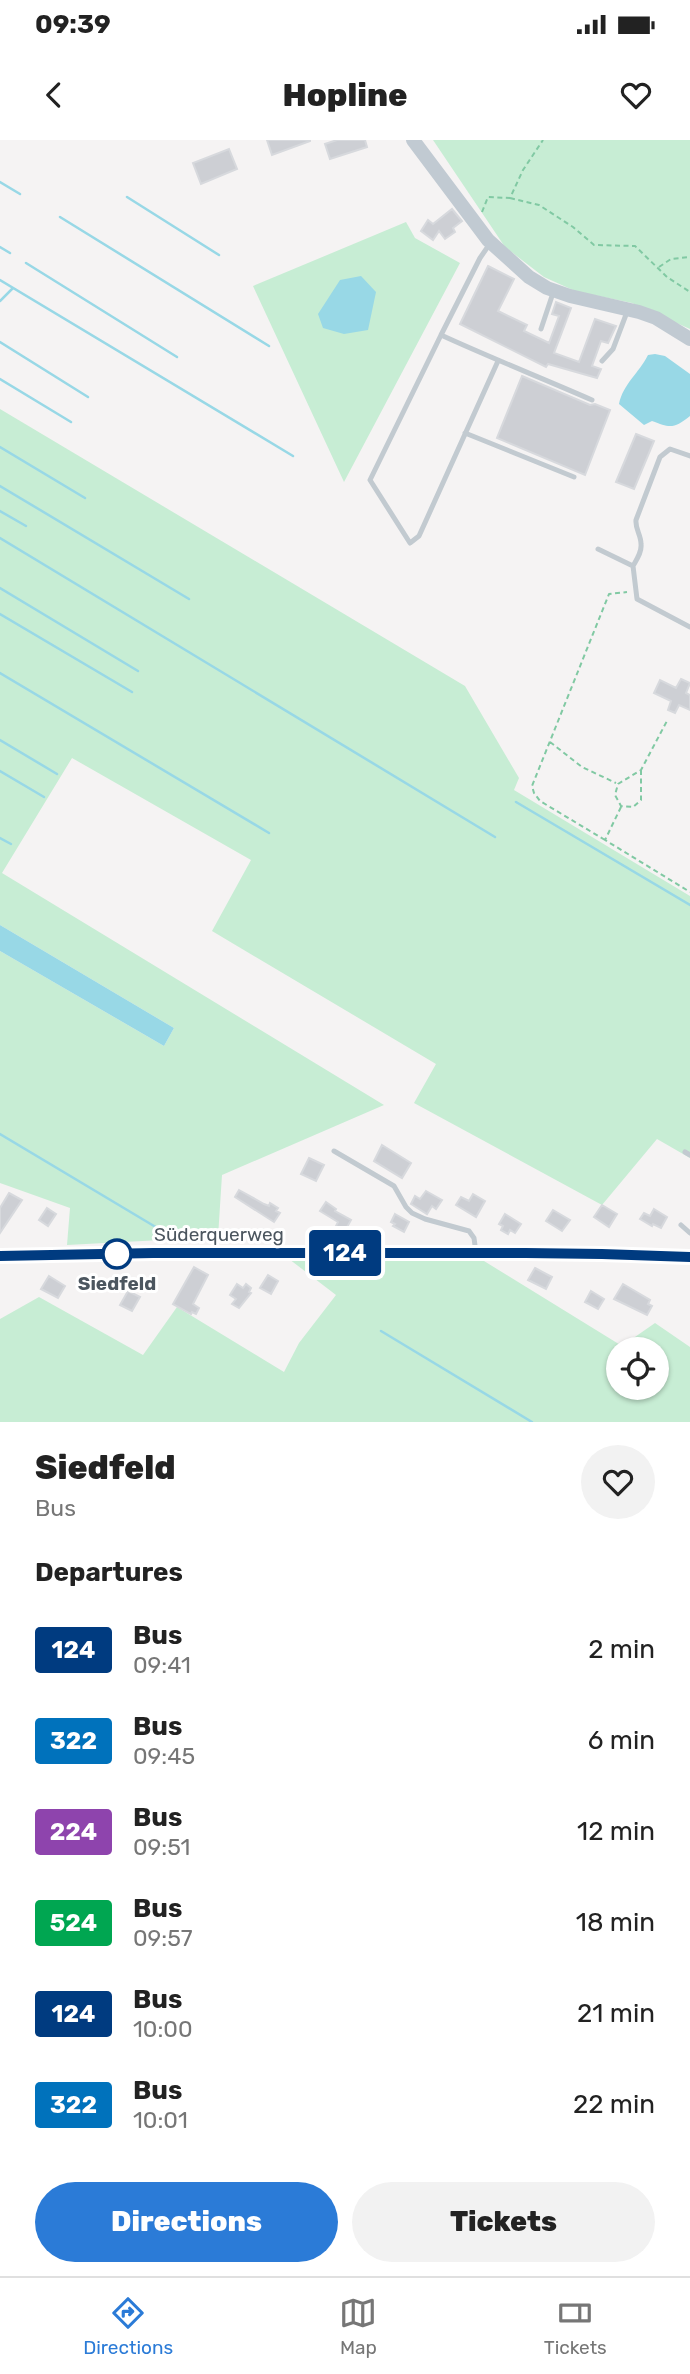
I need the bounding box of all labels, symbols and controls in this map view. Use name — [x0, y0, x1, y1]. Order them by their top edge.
text: 09:39 — [35, 9, 111, 40]
icon: back — [35, 76, 73, 114]
text: Hopline — [282, 76, 408, 114]
icon: heart — [617, 76, 655, 114]
street label: Süderquerweg — [154, 1223, 284, 1246]
line badge: 124 — [305, 1230, 385, 1276]
marker: Siedfeld — [102, 1239, 132, 1269]
text: 124 — [323, 1239, 367, 1267]
place label: Siedfeld — [78, 1272, 156, 1295]
map controls — [606, 1337, 669, 1400]
button: locate — [606, 1337, 669, 1400]
button: heart — [581, 1445, 655, 1519]
text: Siedfeld — [35, 1448, 176, 1487]
text: Bus — [35, 1494, 76, 1522]
text: Departures — [35, 1557, 183, 1588]
text: Bus — [133, 1620, 182, 1651]
text: 2 min — [588, 1634, 655, 1665]
text: 124 — [52, 1636, 95, 1664]
text: 09:41 — [133, 1651, 191, 1679]
text: Bus — [133, 1711, 182, 1742]
text: 6 min — [588, 1725, 655, 1756]
text: 322 — [50, 1727, 97, 1755]
text: 09:45 — [133, 1742, 195, 1770]
text: Bus — [133, 1802, 182, 1833]
text: 12 min — [577, 1816, 655, 1847]
text: 224 — [50, 1818, 97, 1846]
text: 09:51 — [133, 1833, 190, 1861]
text: Bus — [133, 1893, 182, 1924]
text: 18 min — [576, 1907, 655, 1938]
text: 524 — [50, 1909, 97, 1937]
text: 09:57 — [133, 1924, 193, 1952]
text: Bus — [133, 1984, 182, 2015]
text: 21 min — [577, 1998, 655, 2029]
text: 124 — [52, 2000, 95, 2028]
text: 10:00 — [133, 2015, 193, 2043]
text: Bus — [133, 2075, 182, 2106]
text: 22 min — [573, 2089, 655, 2120]
text: 322 — [50, 2091, 97, 2119]
text: 10:01 — [133, 2106, 188, 2134]
button: Directions — [35, 2182, 338, 2262]
button: Tickets — [352, 2182, 655, 2262]
tab: Directions — [83, 2294, 173, 2359]
tab: Map — [339, 2294, 377, 2359]
tab: Tickets — [544, 2294, 607, 2359]

